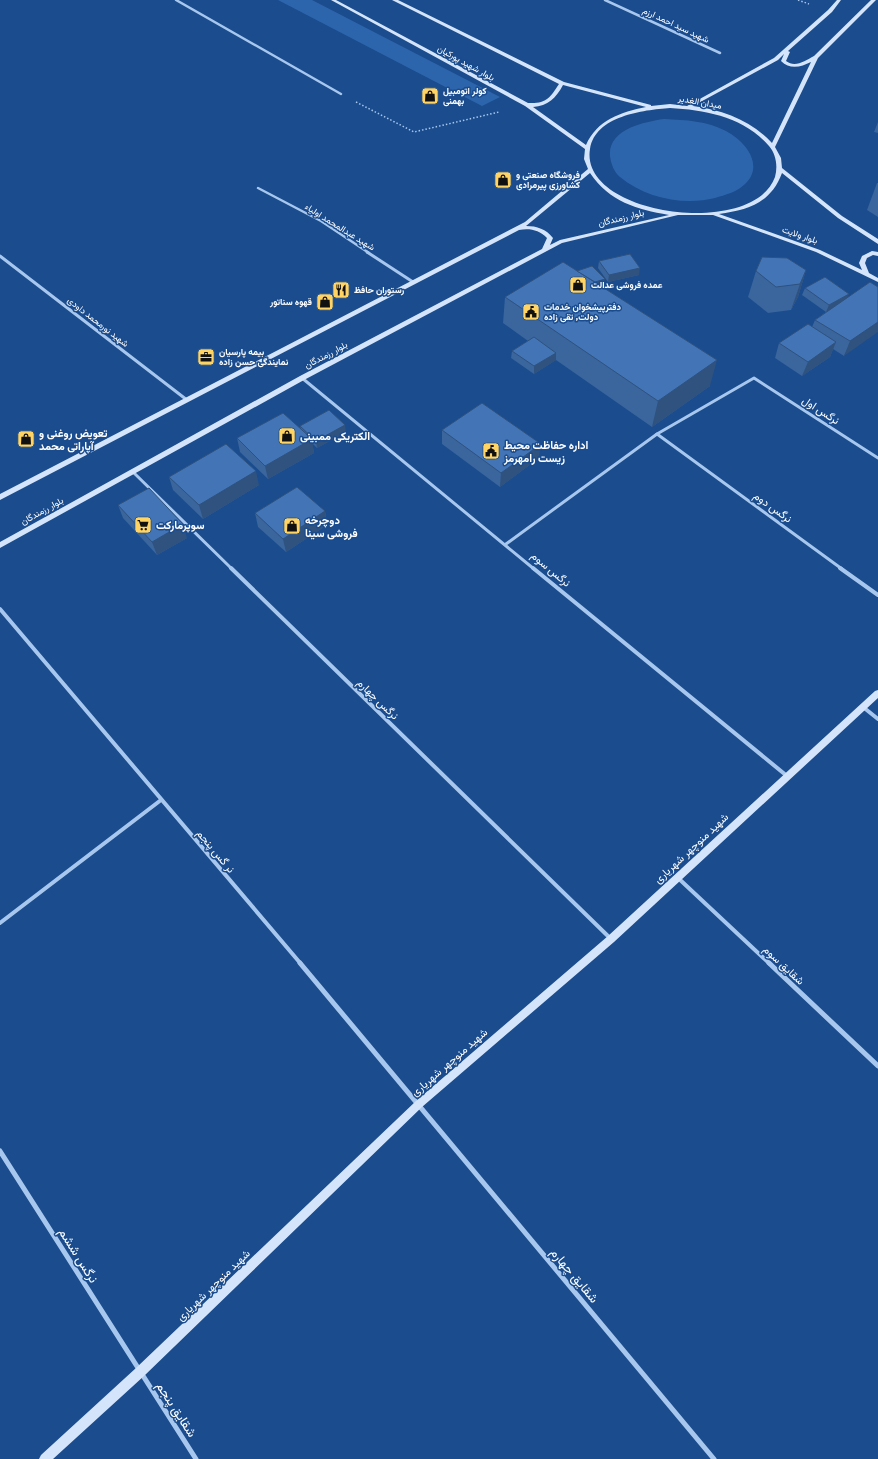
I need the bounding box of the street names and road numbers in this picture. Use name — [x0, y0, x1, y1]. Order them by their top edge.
street label: شهید سید احمد ارزم — [641, 4, 711, 46]
street label: بلوار شهید پورکیان — [435, 42, 497, 84]
street label: میدان الغدیر — [676, 92, 723, 112]
street label: شهید عبدالمحمد اولیاء — [303, 201, 377, 253]
street label: بلوار رزمندگان — [597, 206, 646, 230]
street label: بلوار ولایت — [781, 223, 820, 247]
street label: شهید نورمحمد داودی — [65, 294, 131, 350]
street label: بلوار رزمندگان — [302, 338, 350, 371]
street label: نرگس اول — [800, 393, 842, 427]
street label: نرگس دوم — [750, 488, 795, 526]
street label: بلوار رزمندگان — [18, 494, 66, 528]
street label: نرگس سوم — [528, 548, 574, 590]
street label: نرگس چهارم — [354, 676, 402, 723]
street label: شهید منوچهر شهریاری — [651, 810, 732, 887]
street label: نر گس پنجم — [193, 826, 238, 876]
street label: شقایق سوم — [760, 942, 808, 989]
street label: شهید منوچهر شهریاری — [408, 1025, 491, 1100]
street label: نرگس ششم — [55, 1225, 102, 1286]
street label: شقایق چهارم — [546, 1244, 603, 1307]
street label: شهید منوچهر شهریاری — [173, 1246, 254, 1324]
street label: شقایق پنجم — [152, 1378, 201, 1441]

